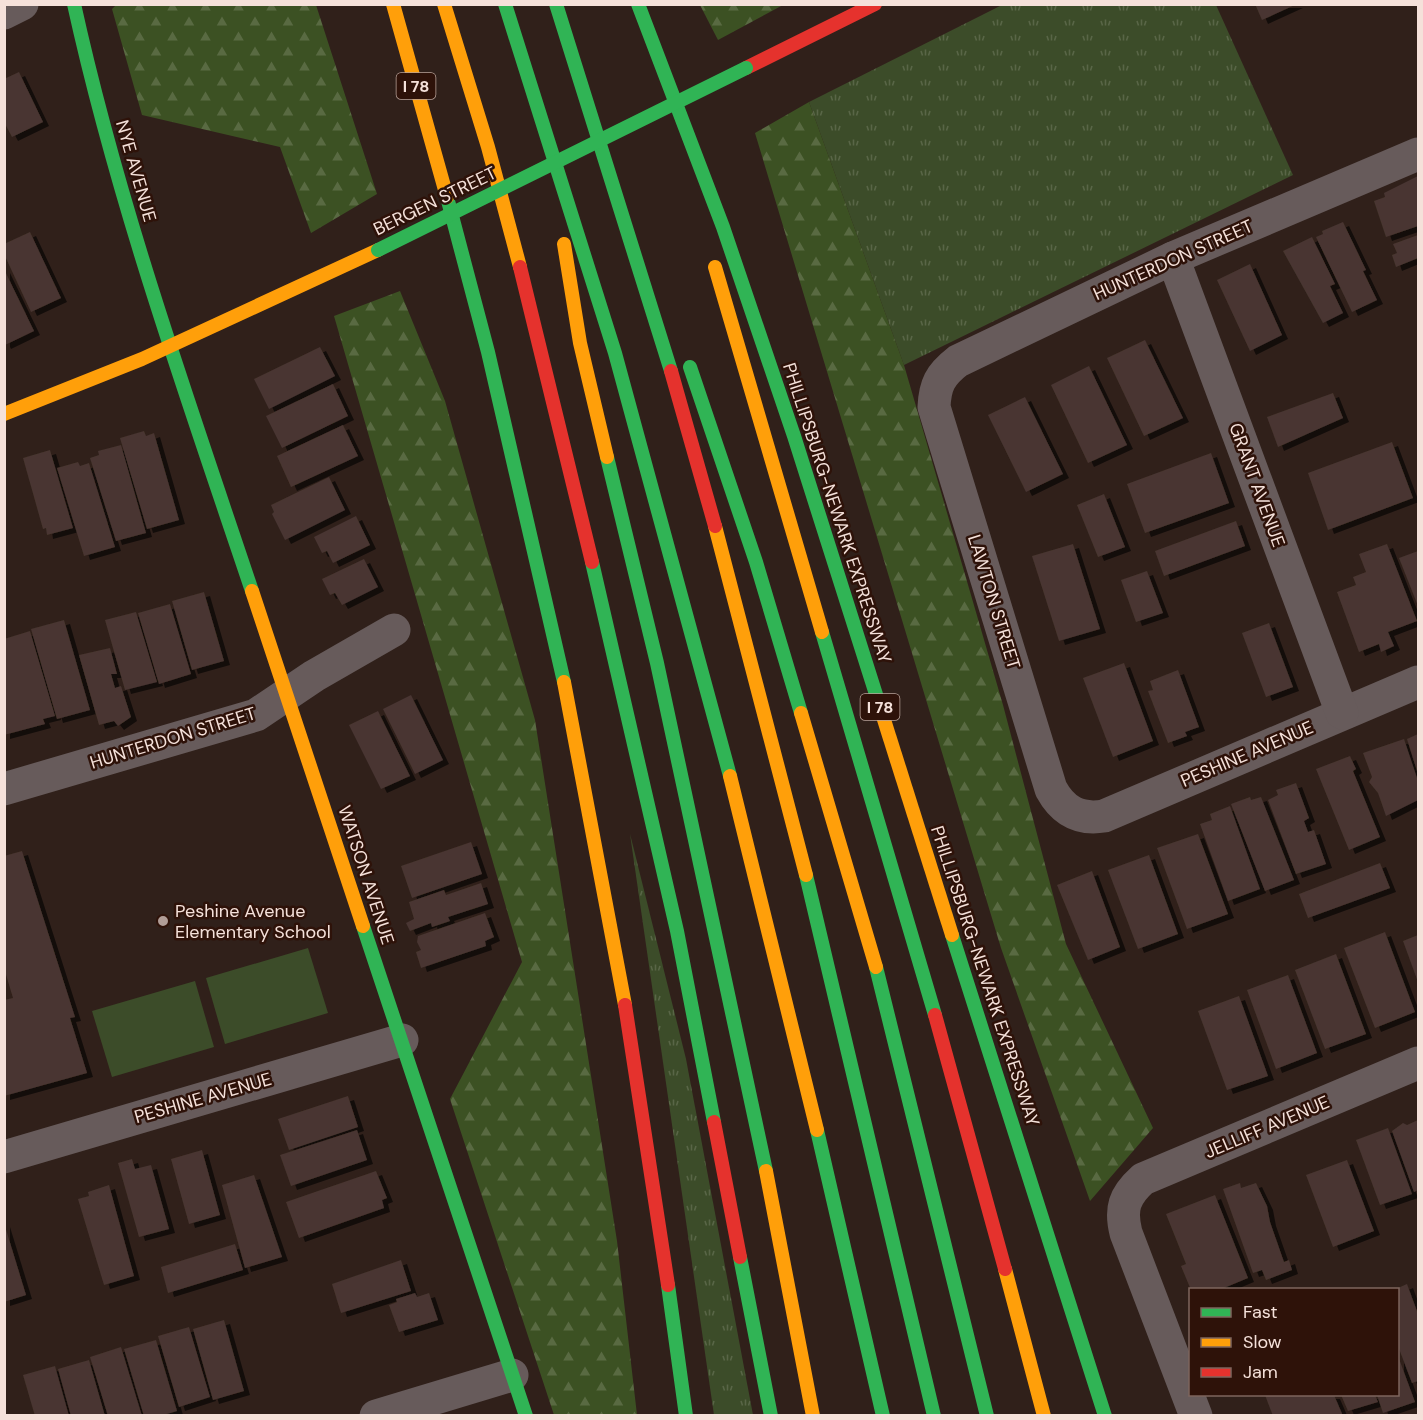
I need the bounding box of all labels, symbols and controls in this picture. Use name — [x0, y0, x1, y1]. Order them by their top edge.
road number: I 78 — [396, 73, 436, 99]
street label: NYE AVENUE — [110, 117, 162, 225]
street label: BERGEN STREET — [369, 161, 501, 241]
street label: HUNTERDON STREET — [1089, 214, 1257, 306]
street label: PHILLIPSBURG-NEWARK EXPRESSWAY — [777, 360, 897, 667]
street label: GRANT AVENUE — [1223, 420, 1291, 550]
street label: LAWTON STREET — [962, 532, 1026, 672]
road number: I 78 — [860, 694, 900, 720]
street label: HUNTERDON STREET — [87, 701, 259, 775]
street label: PESHINE AVENUE — [1177, 715, 1317, 793]
street label: WATSON AVENUE — [332, 802, 400, 948]
street label: PHILLIPSBURG-NEWARK EXPRESSWAY — [925, 823, 1045, 1130]
place label: Peshine Avenue Elementary School — [175, 899, 331, 944]
marker: Peshine Avenue Elementary School — [156, 914, 170, 928]
street label: PESHINE AVENUE — [132, 1067, 274, 1129]
street label: JELLIFF AVENUE — [1201, 1090, 1333, 1164]
legend — [1189, 1288, 1399, 1396]
text: Fast — [1243, 1300, 1278, 1324]
text: Slow — [1243, 1330, 1282, 1354]
text: Jam — [1243, 1360, 1278, 1384]

